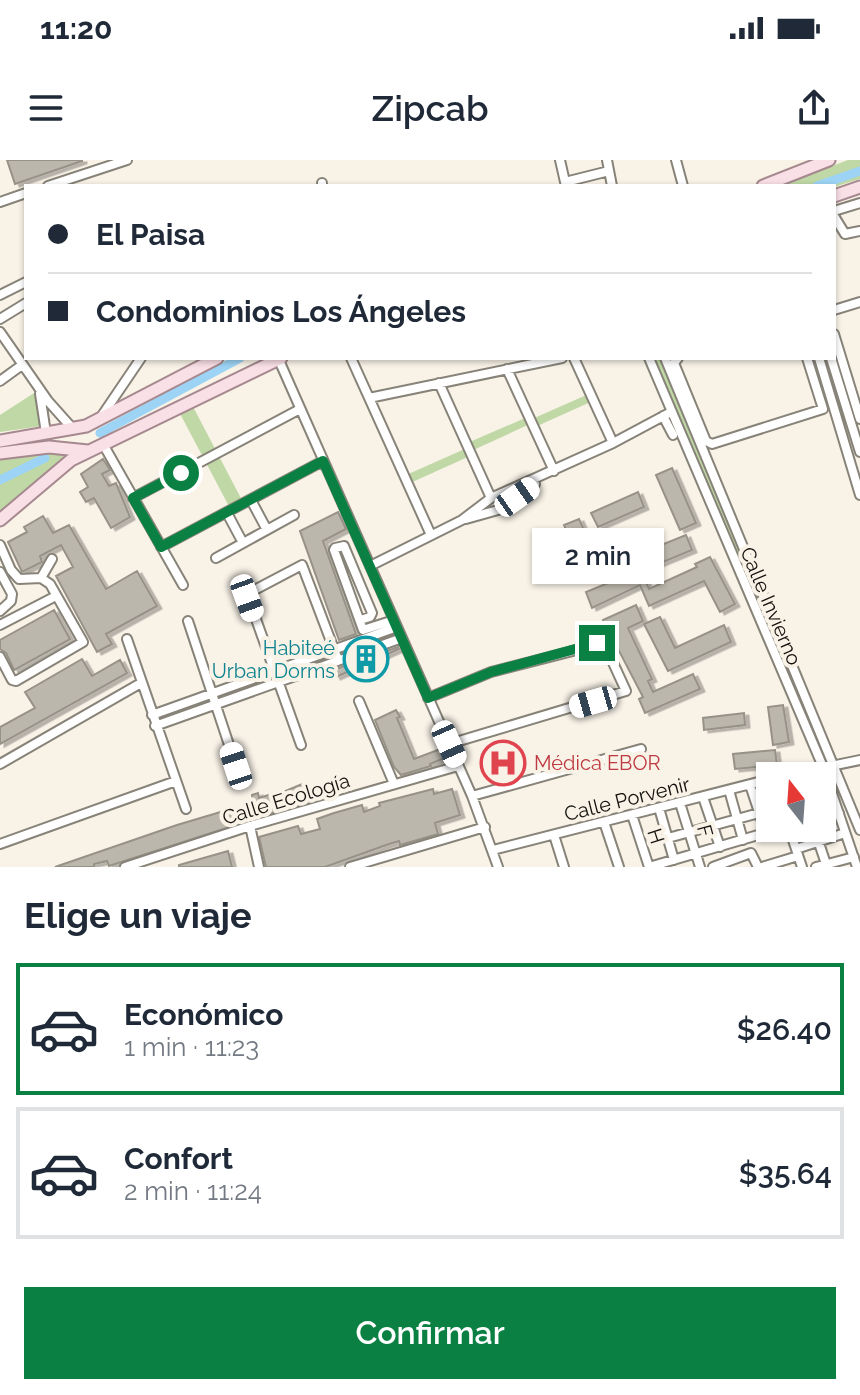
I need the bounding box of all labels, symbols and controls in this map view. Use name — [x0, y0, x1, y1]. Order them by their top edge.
text: 11:20 — [40, 11, 112, 46]
icon: menu — [24, 86, 68, 130]
icon: share — [792, 86, 836, 130]
text: Zipcab — [371, 87, 489, 129]
text: El Paisa — [96, 217, 205, 252]
text: Condominios Los Ángeles — [96, 294, 466, 329]
route start — [163, 455, 199, 491]
car — [490, 473, 544, 521]
callout: 2 min — [531, 527, 663, 583]
text: 2 min — [565, 541, 631, 571]
street label: Calle Invierno — [735, 543, 807, 669]
car — [228, 571, 266, 625]
route end — [579, 625, 615, 661]
building icon: Habiteé Urban Dorms — [342, 635, 390, 683]
place label: Habiteé Urban Dorms — [212, 636, 335, 683]
car — [567, 684, 619, 720]
car — [428, 717, 470, 771]
car — [217, 739, 255, 793]
hospital icon: Médica EBOR — [479, 739, 527, 787]
place label: Médica EBOR — [534, 751, 660, 775]
north arrow — [756, 762, 836, 842]
map controls — [756, 762, 836, 842]
street label: Calle Ecología — [219, 768, 353, 830]
street label: Calle Porvenir — [562, 772, 692, 826]
street label: F — [692, 822, 718, 840]
street label: H — [642, 825, 670, 847]
text: Elige un viaje — [24, 894, 252, 936]
icon: car — [28, 993, 100, 1065]
text: Económico — [124, 997, 284, 1032]
text: $26.40 — [737, 1012, 832, 1047]
text: 1 min · 11:23 — [124, 1032, 259, 1062]
icon: car — [28, 1137, 100, 1209]
text: Confort — [124, 1141, 233, 1176]
text: $35.64 — [739, 1156, 832, 1191]
text: 2 min · 11:24 — [124, 1176, 262, 1206]
button: Confirmar — [24, 1287, 836, 1379]

